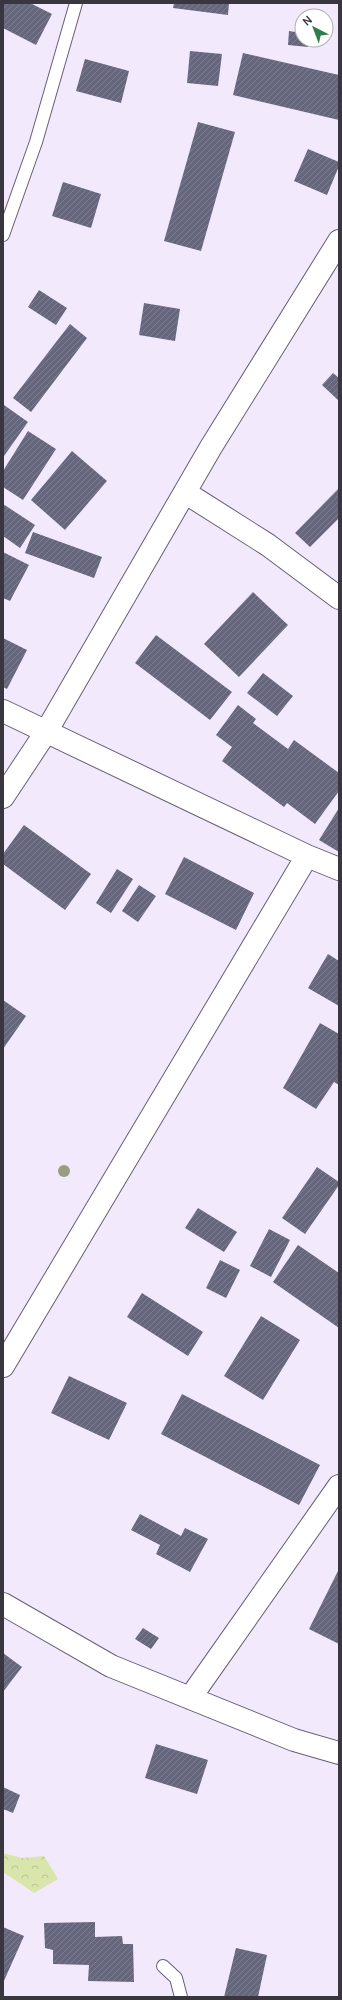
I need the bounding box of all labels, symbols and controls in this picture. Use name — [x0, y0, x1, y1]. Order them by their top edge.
north arrow — [294, 8, 334, 48]
text: N — [299, 12, 315, 28]

